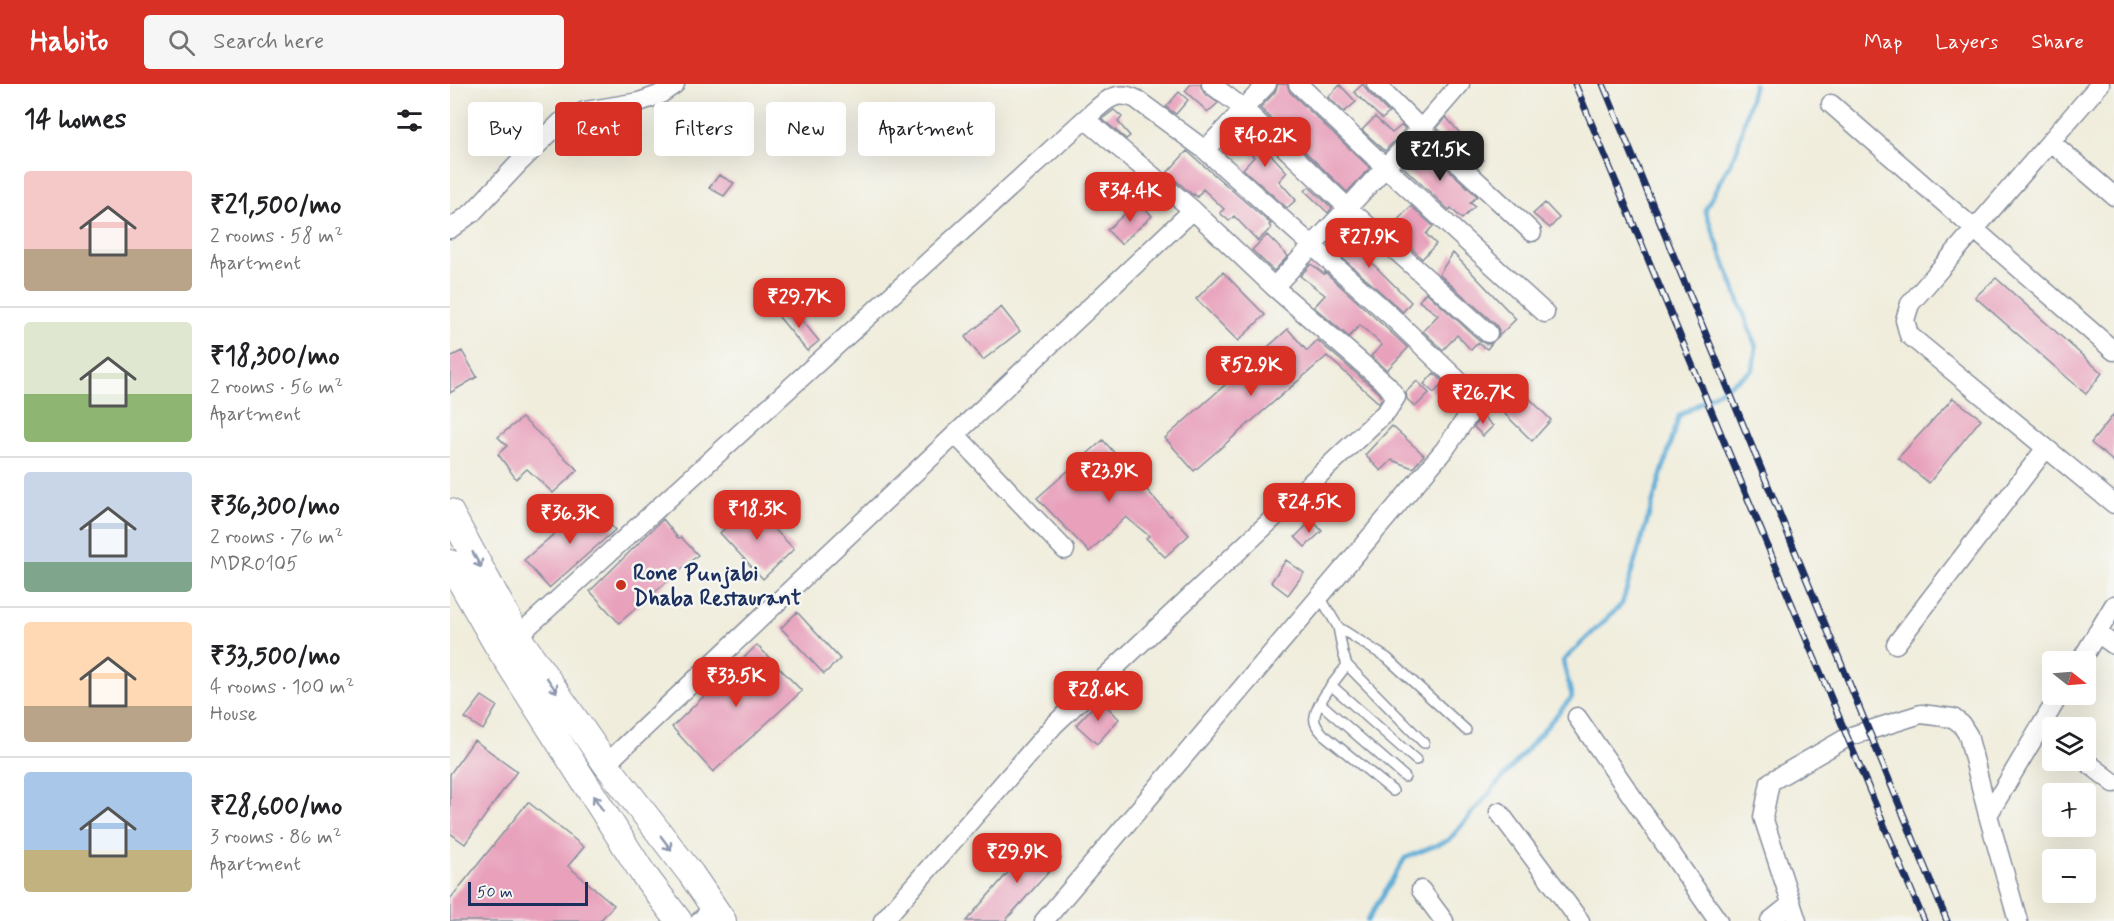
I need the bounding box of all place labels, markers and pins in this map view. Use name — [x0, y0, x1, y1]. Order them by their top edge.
pin: ₹40.2K — [1216, 117, 1314, 168]
pin: ₹21.5K — [1391, 131, 1489, 182]
pin: ₹34.4K — [1081, 172, 1179, 223]
pin: ₹27.9K — [1320, 218, 1418, 269]
pin: ₹29.7K — [750, 278, 848, 329]
pin: ₹52.9K — [1202, 346, 1300, 397]
pin: ₹26.7K — [1434, 374, 1532, 425]
pin: ₹23.9K — [1060, 452, 1158, 503]
pin: ₹24.5K — [1260, 483, 1358, 534]
pin: ₹18.3K — [708, 490, 806, 541]
pin: ₹36.3K — [521, 494, 619, 545]
place label: Rone Punjabi Dhaba Restaurant — [633, 560, 802, 613]
marker: Rone Punjabi Dhaba Restaurant — [614, 578, 628, 592]
pin: ₹33.5K — [687, 657, 785, 708]
pin: ₹28.6K — [1049, 671, 1147, 722]
pin: ₹29.9K — [968, 833, 1066, 884]

